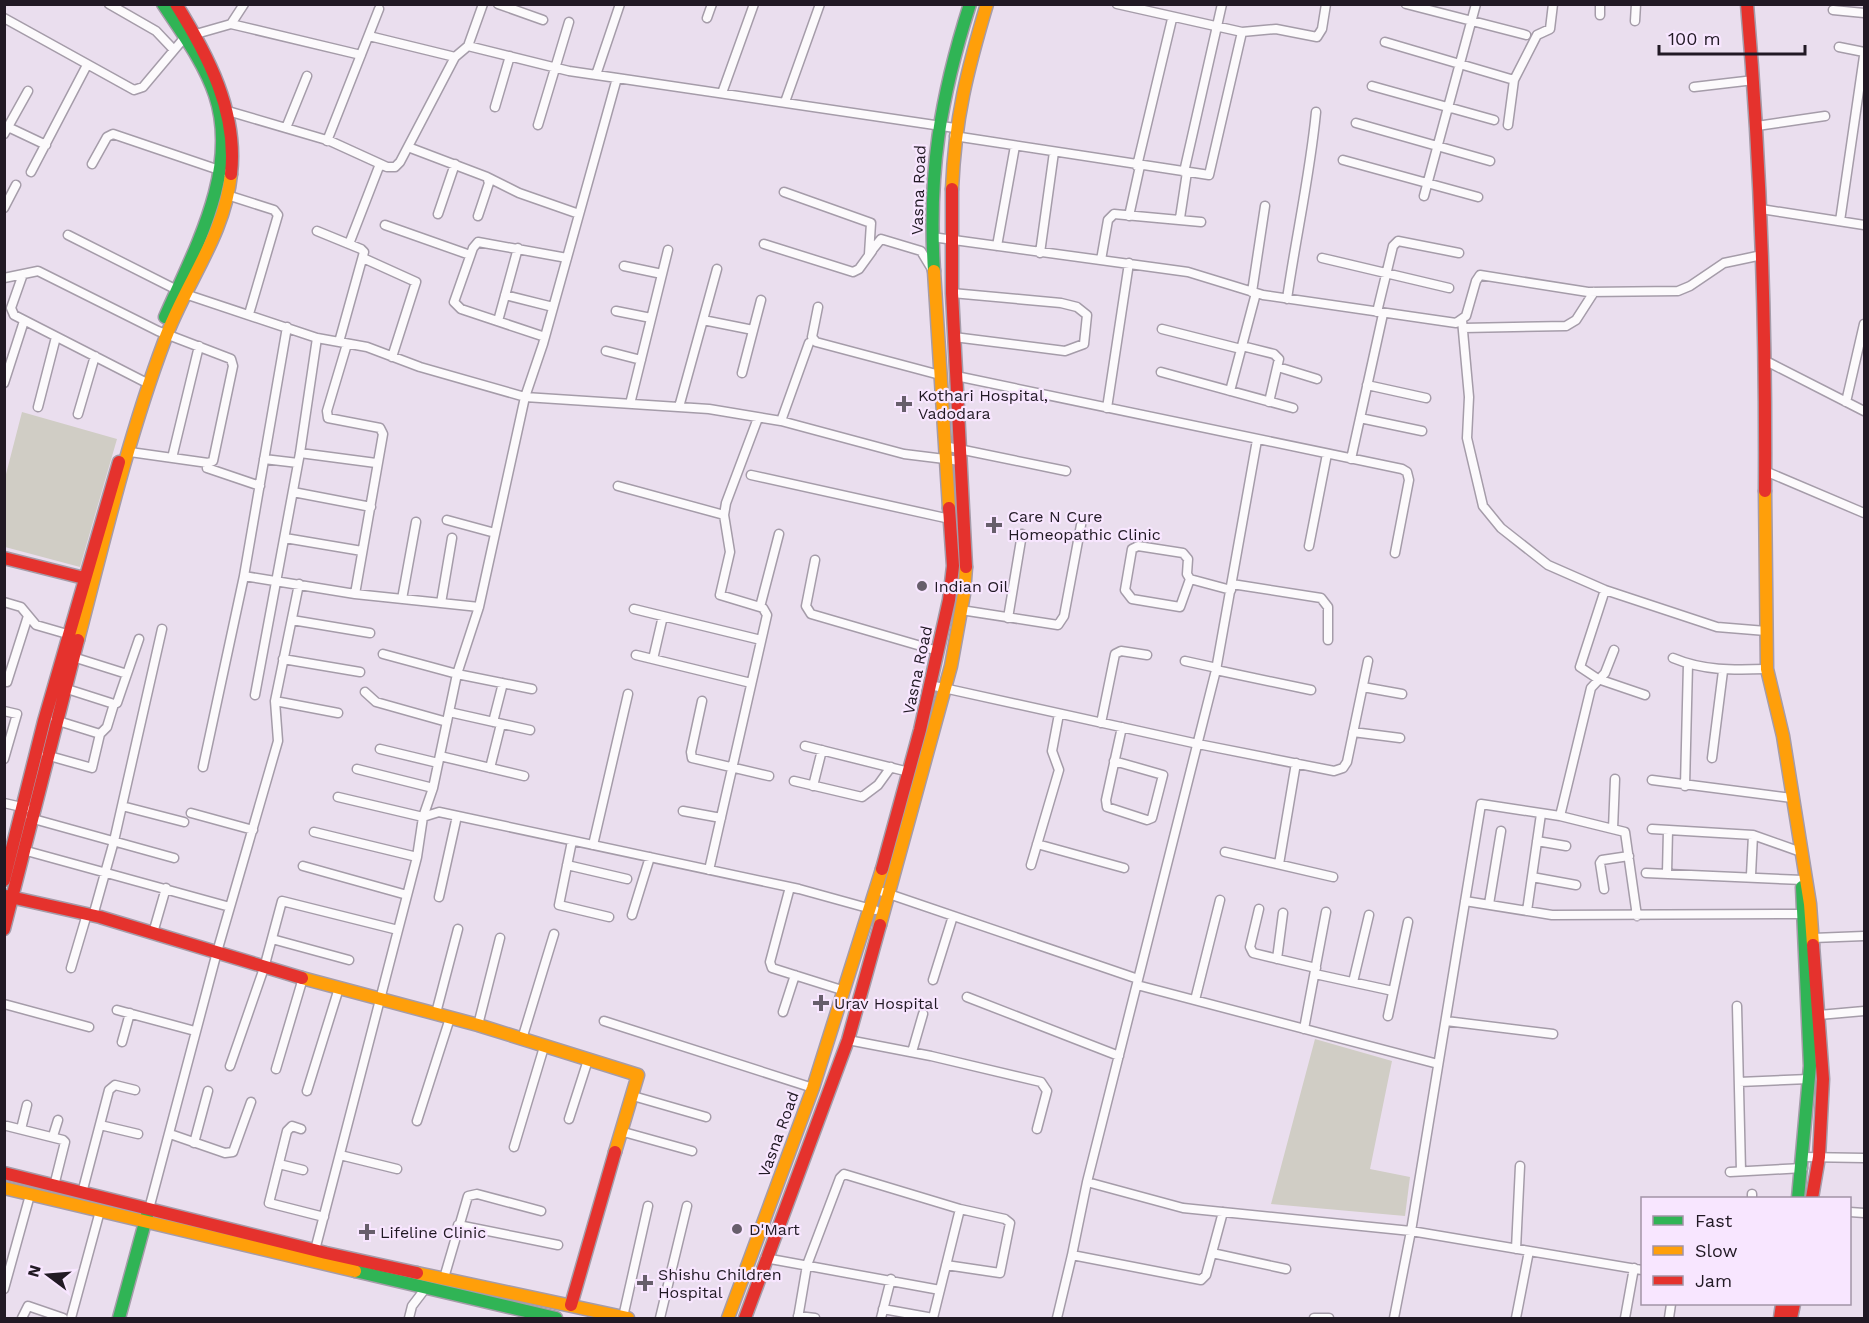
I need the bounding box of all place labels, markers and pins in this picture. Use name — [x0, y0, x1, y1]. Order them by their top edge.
place label: Kothari Hospital, Vadodara — [918, 386, 1048, 423]
marker: Kothari Hospital, Vadodara — [895, 395, 913, 413]
place label: Care N Cure Homeopathic Clinic — [1008, 507, 1161, 544]
marker: Care N Cure Homeopathic Clinic — [985, 516, 1003, 534]
place label: Indian Oil — [934, 577, 1008, 596]
marker: Indian Oil — [915, 579, 929, 593]
marker: Urav Hospital — [812, 994, 830, 1012]
place label: Urav Hospital — [834, 994, 938, 1013]
place label: D'Mart — [749, 1220, 800, 1239]
marker: D'Mart — [730, 1222, 744, 1236]
marker: Lifeline Clinic — [358, 1223, 376, 1241]
place label: Lifeline Clinic — [380, 1223, 486, 1242]
place label: Shishu Children Hospital — [658, 1265, 782, 1302]
marker: Shishu Children Hospital — [636, 1274, 654, 1292]

